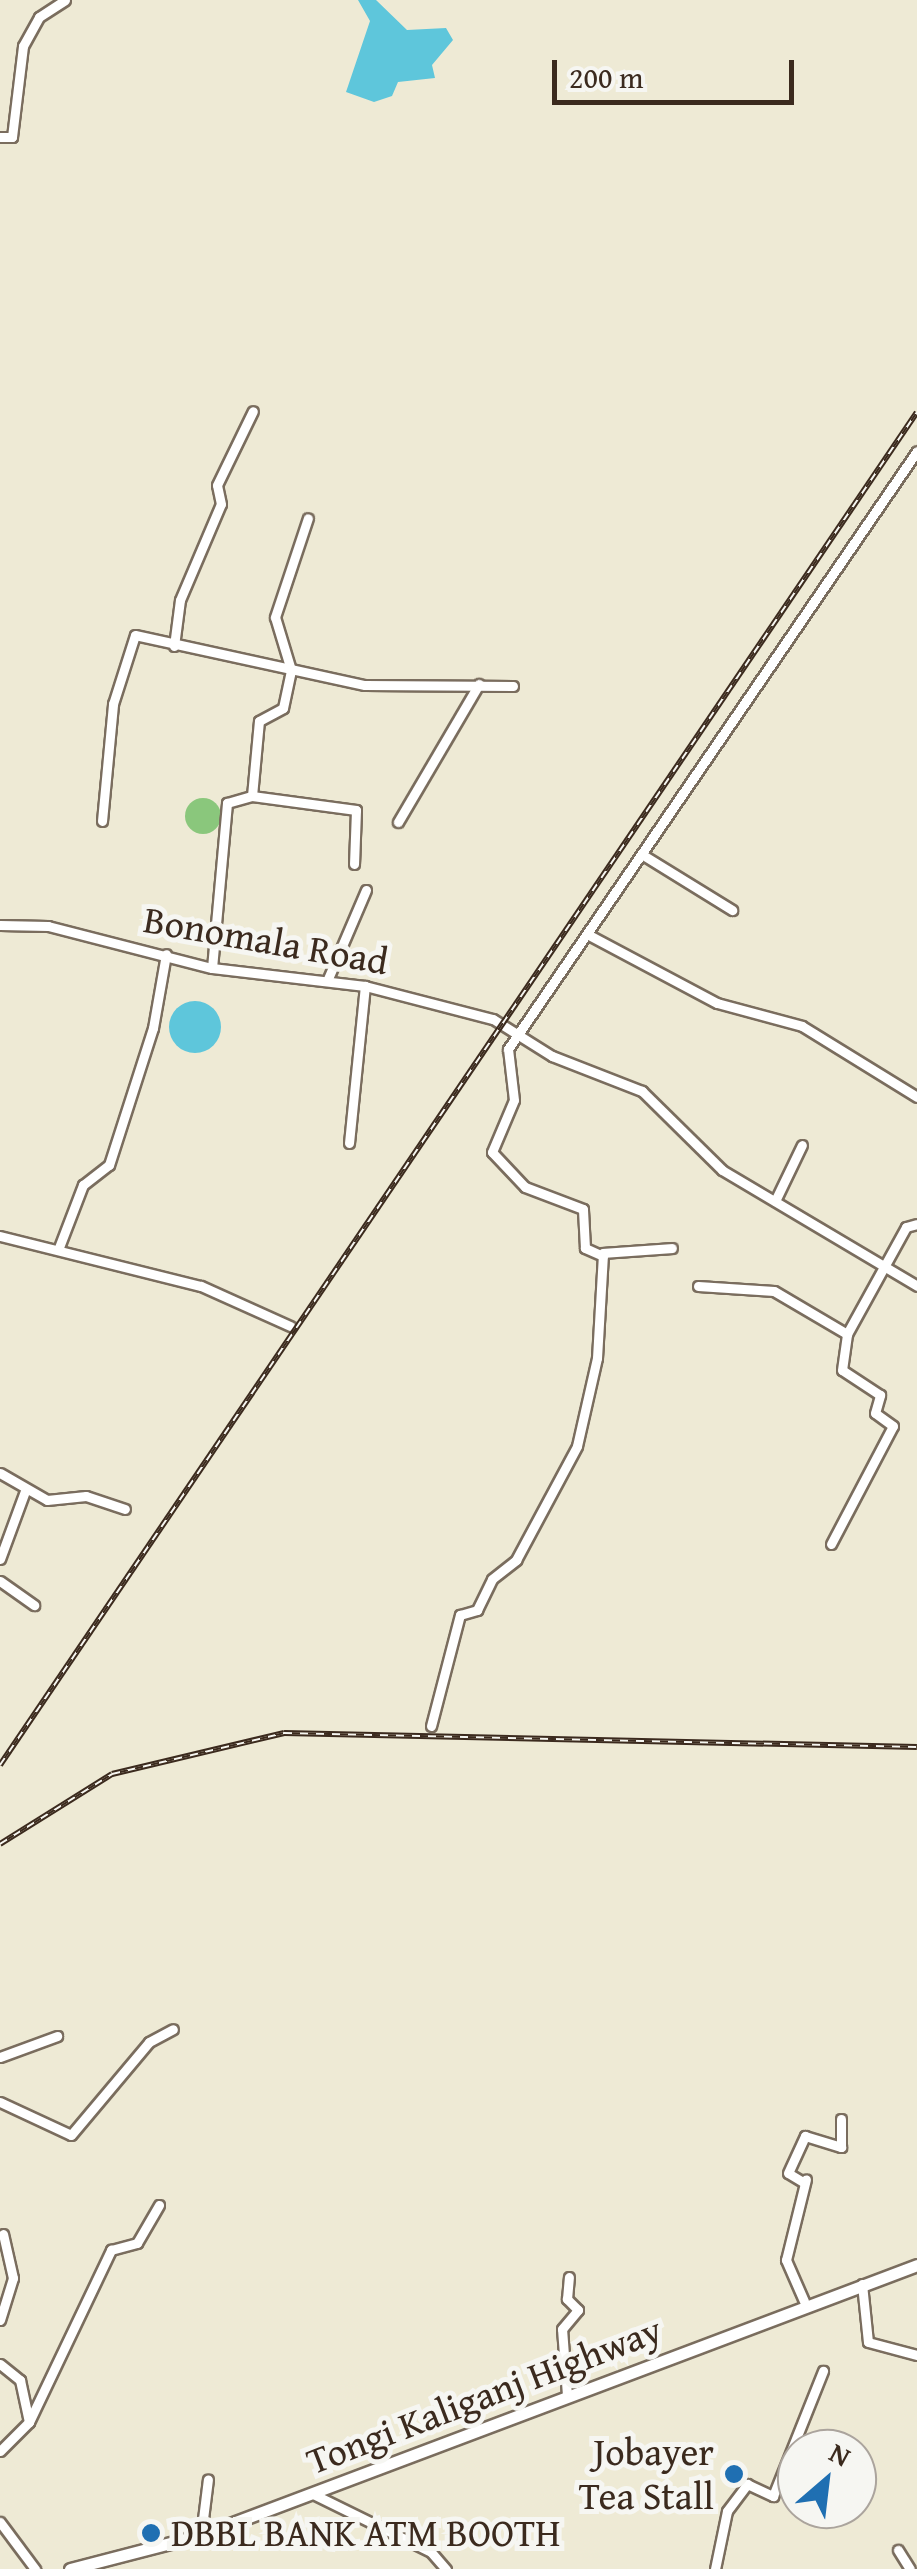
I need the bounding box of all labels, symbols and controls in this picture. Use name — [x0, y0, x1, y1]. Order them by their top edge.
scale bar — [557, 40, 800, 102]
text: 200 m — [569, 55, 643, 99]
street label: Bonomala Road — [140, 896, 392, 984]
street label: Tongi Kaliganj Highway — [300, 2306, 668, 2484]
place label: Jobayer Tea Stall — [579, 2429, 714, 2518]
north arrow — [777, 2429, 877, 2529]
text: N — [822, 2431, 858, 2476]
marker: Jobayer Tea Stall — [723, 2463, 745, 2485]
place label: DBBL BANK ATM BOOTH — [171, 2510, 561, 2556]
marker: DBBL BANK ATM BOOTH — [140, 2522, 162, 2544]

